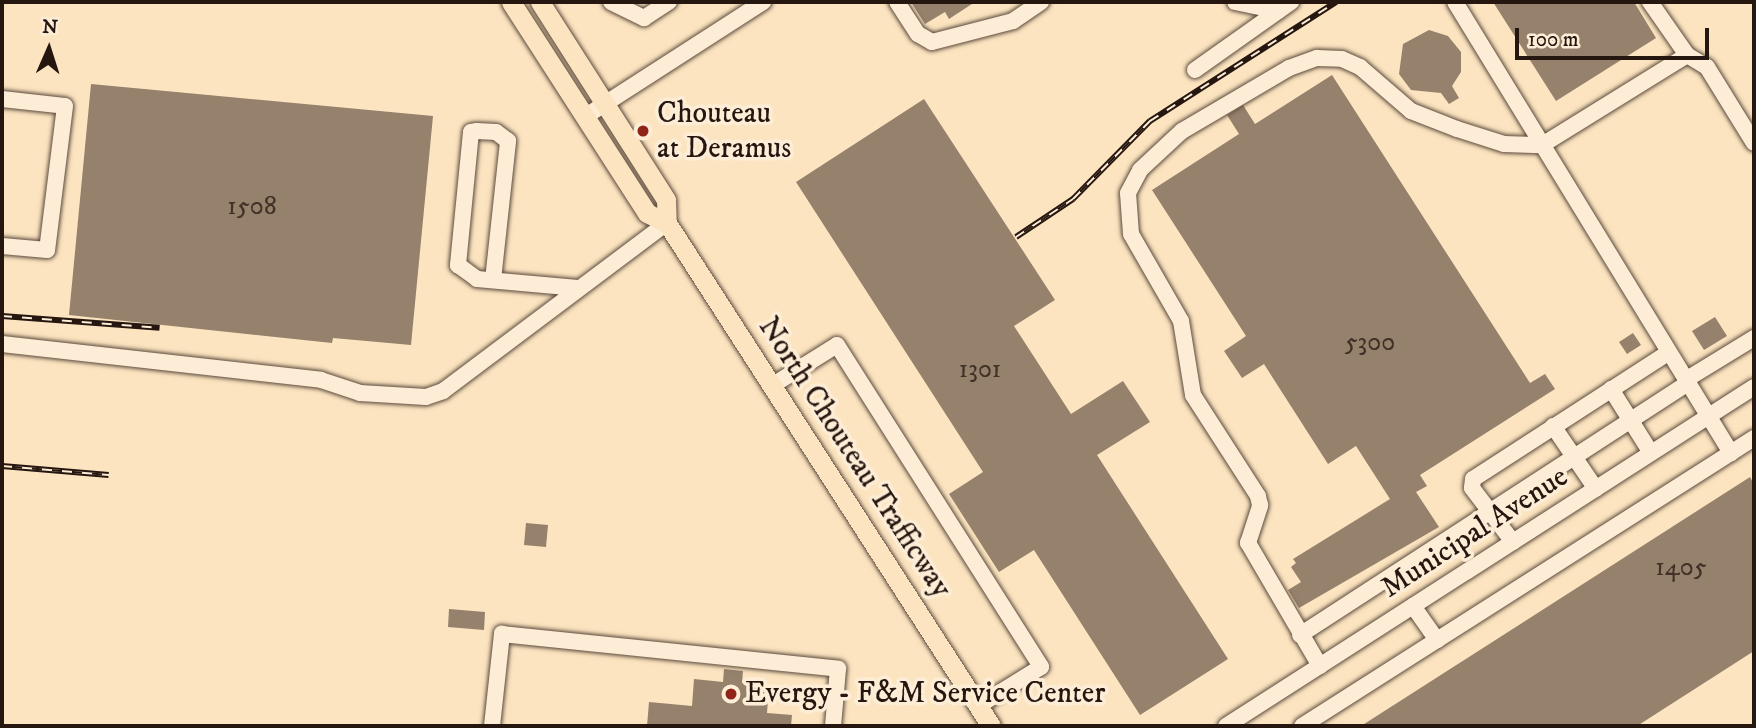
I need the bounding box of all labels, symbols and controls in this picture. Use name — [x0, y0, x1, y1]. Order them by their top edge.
north arrow — [14, 14, 84, 84]
scale bar — [1518, 14, 1712, 58]
text: N — [42, 16, 59, 39]
text: 100 m — [1528, 27, 1579, 53]
place label: Chouteau at Deramus — [657, 96, 791, 166]
marker: Chouteau at Deramus — [635, 123, 651, 139]
house number: 1508 — [227, 191, 277, 223]
street label: North Chouteau Trafficway — [750, 311, 958, 605]
house number: 5300 — [1345, 327, 1395, 359]
house number: 1301 — [959, 354, 1001, 386]
street label: Municipal Avenue — [1375, 459, 1575, 607]
house number: 1405 — [1655, 552, 1707, 584]
place label: Evergy - F&M Service Center — [745, 676, 1105, 712]
marker: Evergy - F&M Service Center — [723, 686, 739, 702]

